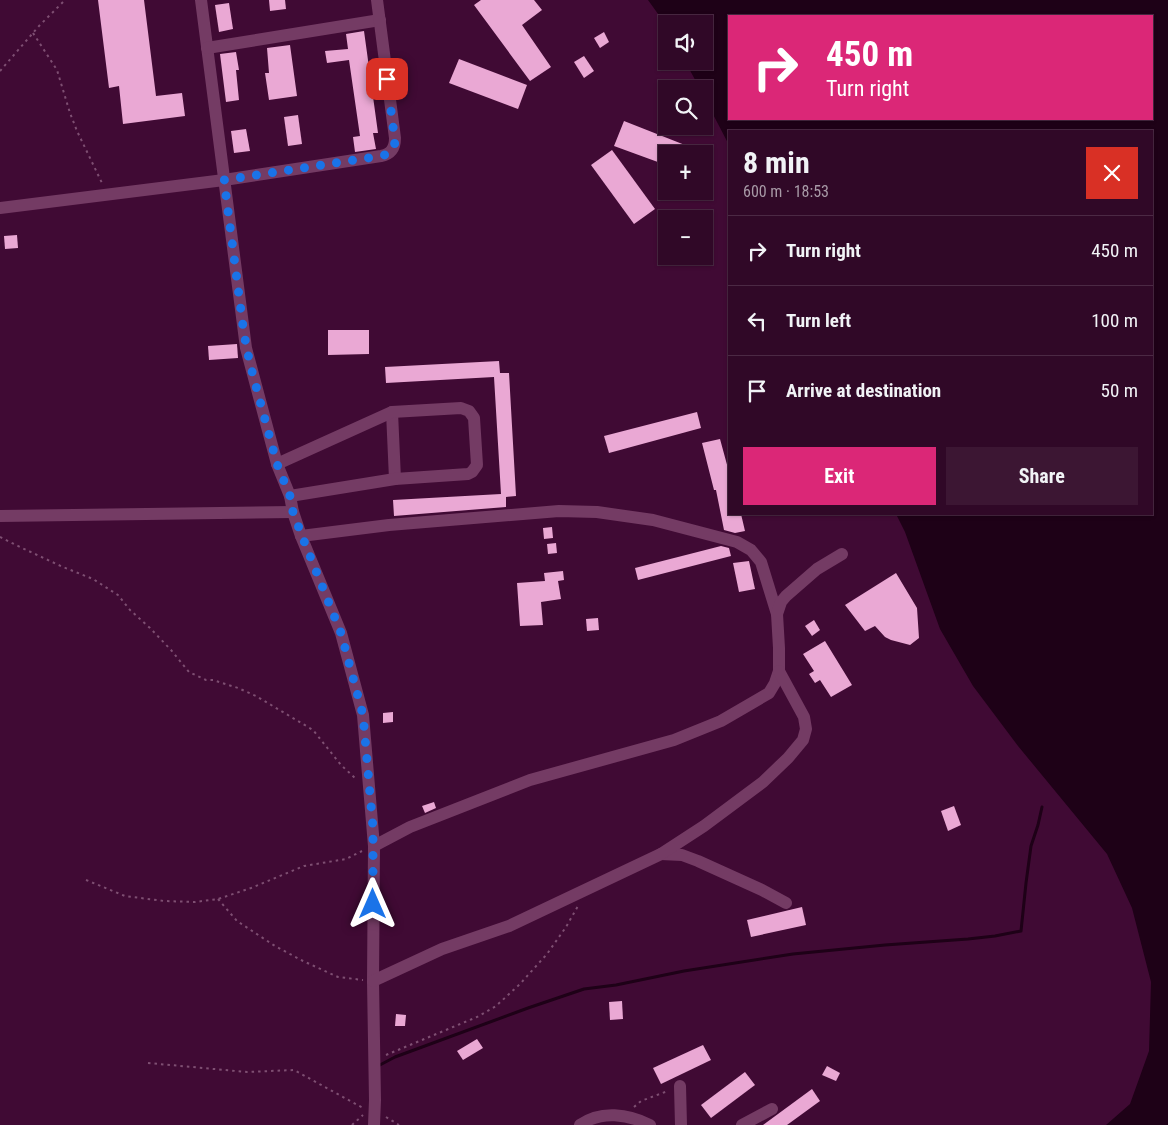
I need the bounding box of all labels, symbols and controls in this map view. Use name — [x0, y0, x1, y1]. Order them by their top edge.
map controls — [658, 15, 713, 265]
button: sound — [658, 15, 713, 70]
text: 450 m — [826, 34, 913, 75]
icon: right — [743, 35, 808, 100]
pin — [366, 58, 408, 100]
icon: arrive — [373, 65, 401, 93]
text: Turn right — [826, 76, 909, 101]
button: search — [658, 80, 713, 135]
button: + — [658, 145, 713, 200]
text: 8 min — [743, 145, 810, 180]
button: close — [1086, 147, 1138, 199]
text: 600 m · 18:53 — [743, 182, 829, 201]
button: − — [658, 210, 713, 265]
icon: right — [743, 237, 771, 265]
text: Turn right — [786, 239, 861, 262]
text: 450 m — [1091, 239, 1138, 262]
icon: left — [743, 307, 771, 335]
text: Turn left — [786, 309, 851, 332]
text: 100 m — [1091, 309, 1138, 332]
icon: arrive — [743, 377, 771, 405]
text: Arrive at destination — [786, 379, 941, 402]
text: 50 m — [1101, 379, 1138, 402]
button: Exit — [743, 447, 936, 505]
button: Share — [946, 447, 1138, 505]
position arrow — [346, 877, 398, 929]

